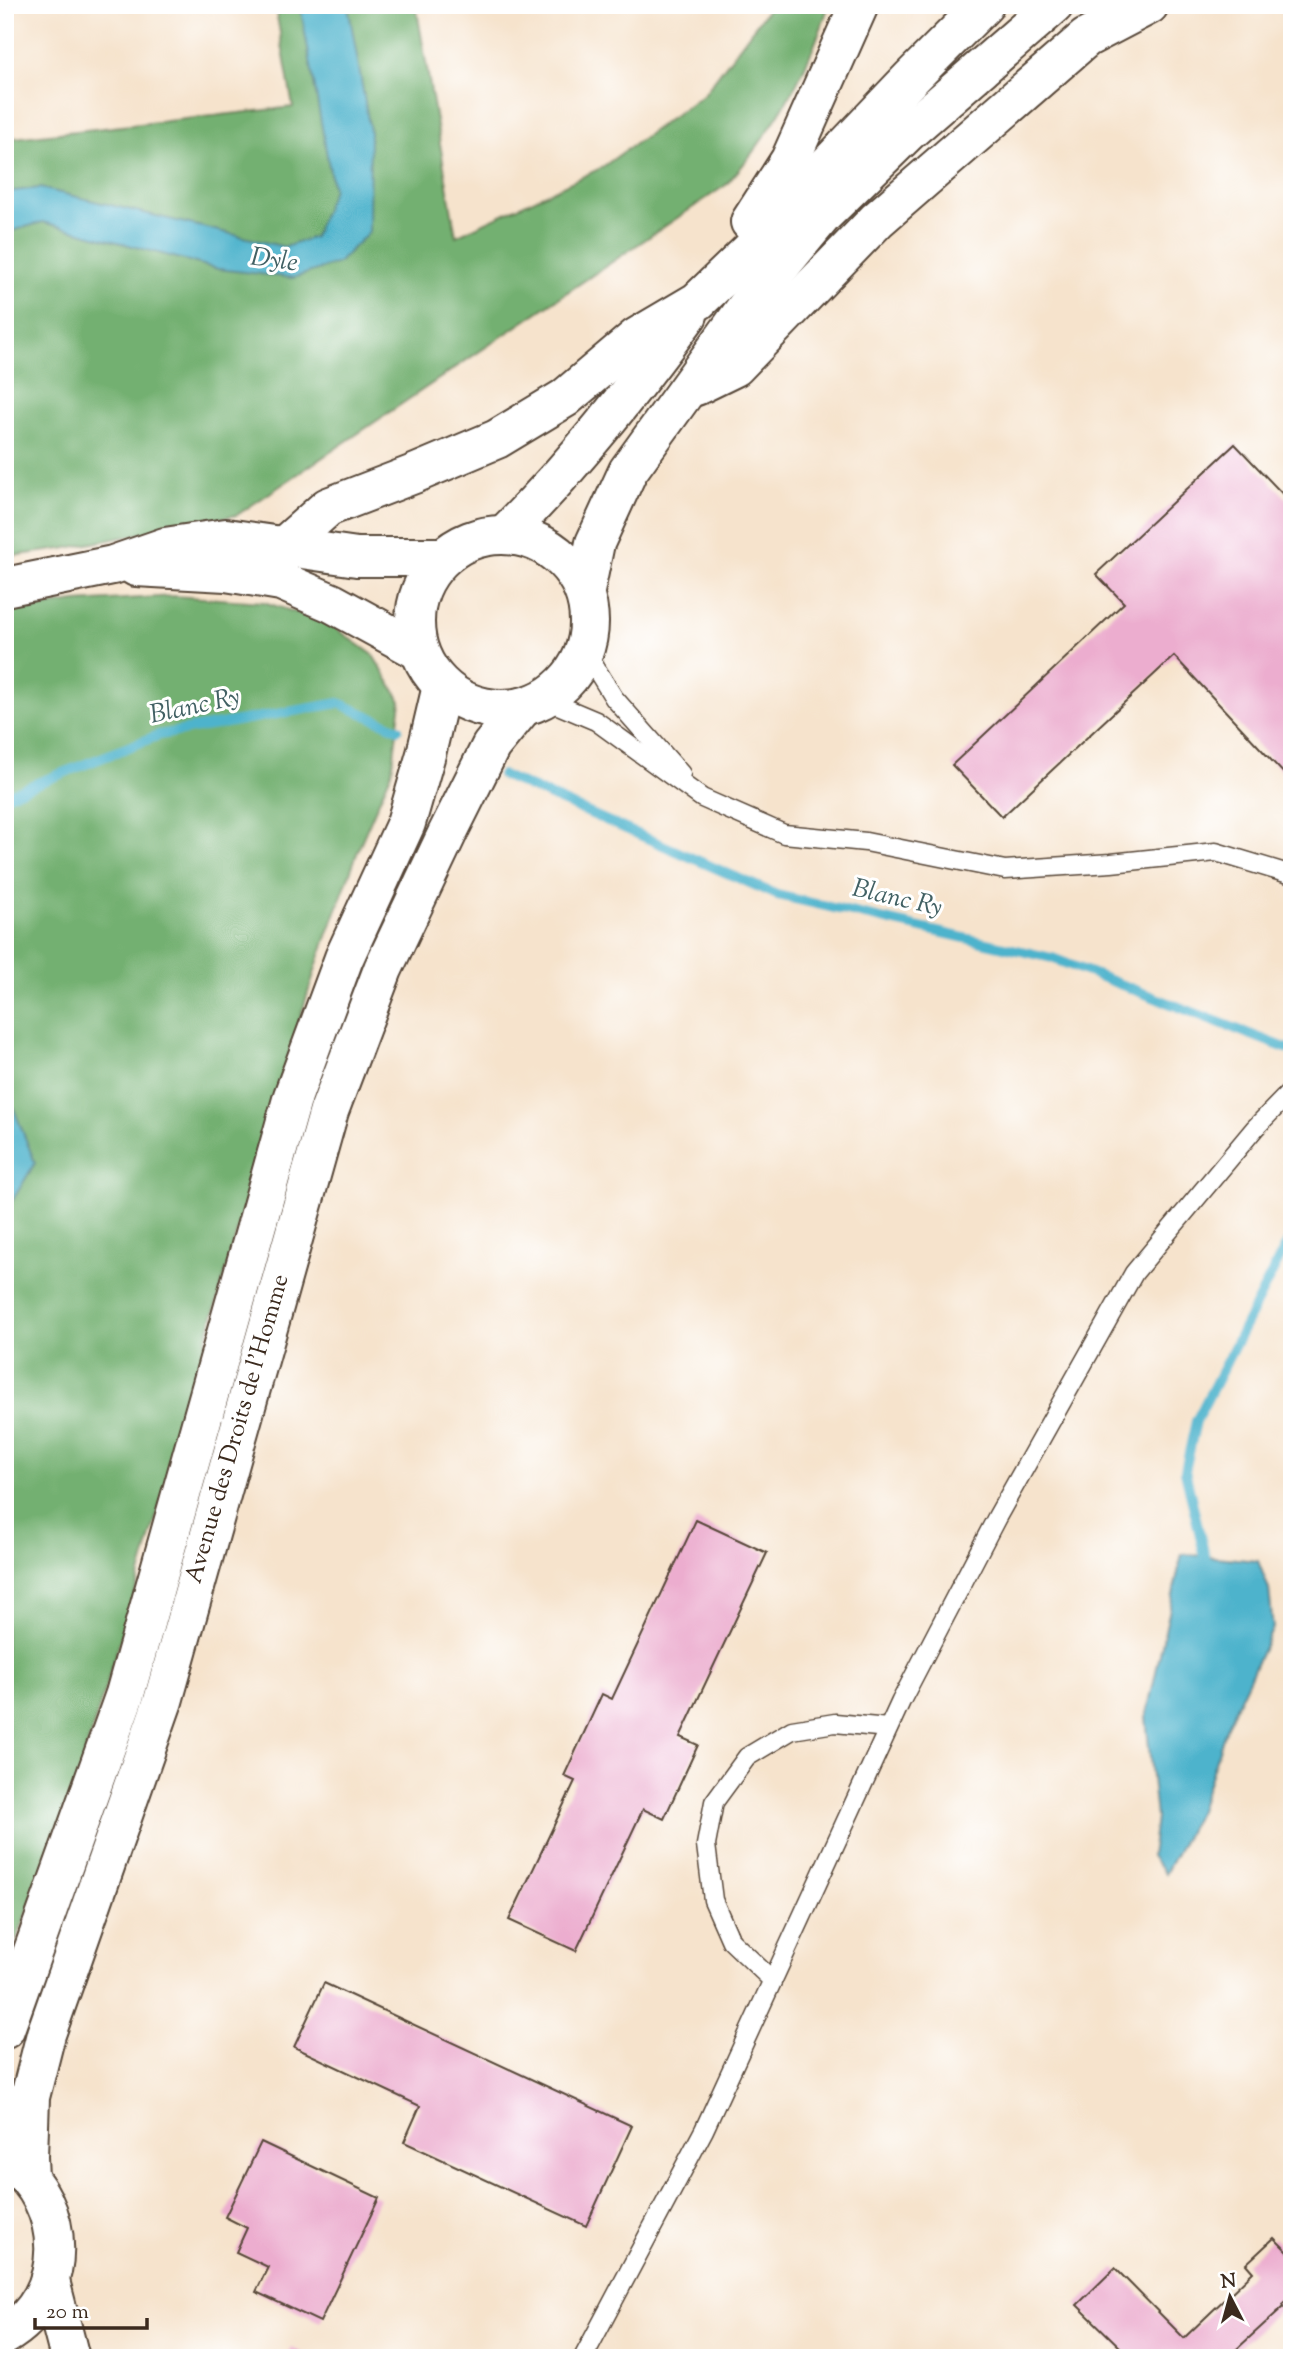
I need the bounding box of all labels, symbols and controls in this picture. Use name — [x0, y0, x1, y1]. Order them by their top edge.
water label: Dyle — [248, 239, 300, 283]
water label: Blanc Ry — [147, 679, 243, 735]
water label: Blanc Ry — [848, 871, 946, 927]
street label: Avenue des Droits de l'Homme — [178, 1270, 298, 1588]
north arrow — [1196, 2262, 1266, 2332]
text: N — [1220, 2268, 1237, 2297]
scale bar — [35, 2286, 147, 2330]
text: 20 m — [46, 2298, 89, 2328]

